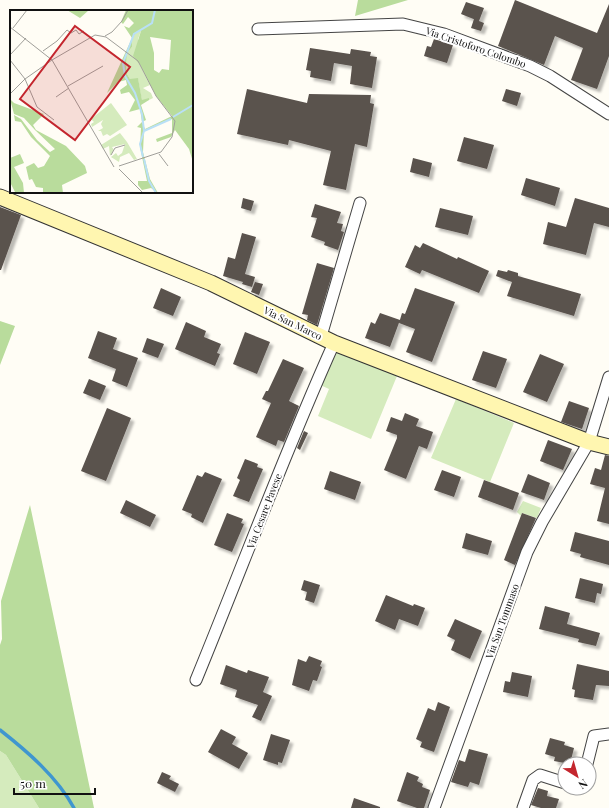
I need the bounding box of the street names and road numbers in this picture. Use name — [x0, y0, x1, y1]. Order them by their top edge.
street label: Via Cristoforo Colombo — [423, 23, 529, 71]
street label: Via San Marco — [261, 302, 325, 343]
street label: Via Cesare Pavese — [243, 471, 285, 552]
street label: Via San Tommaso — [482, 581, 522, 661]

